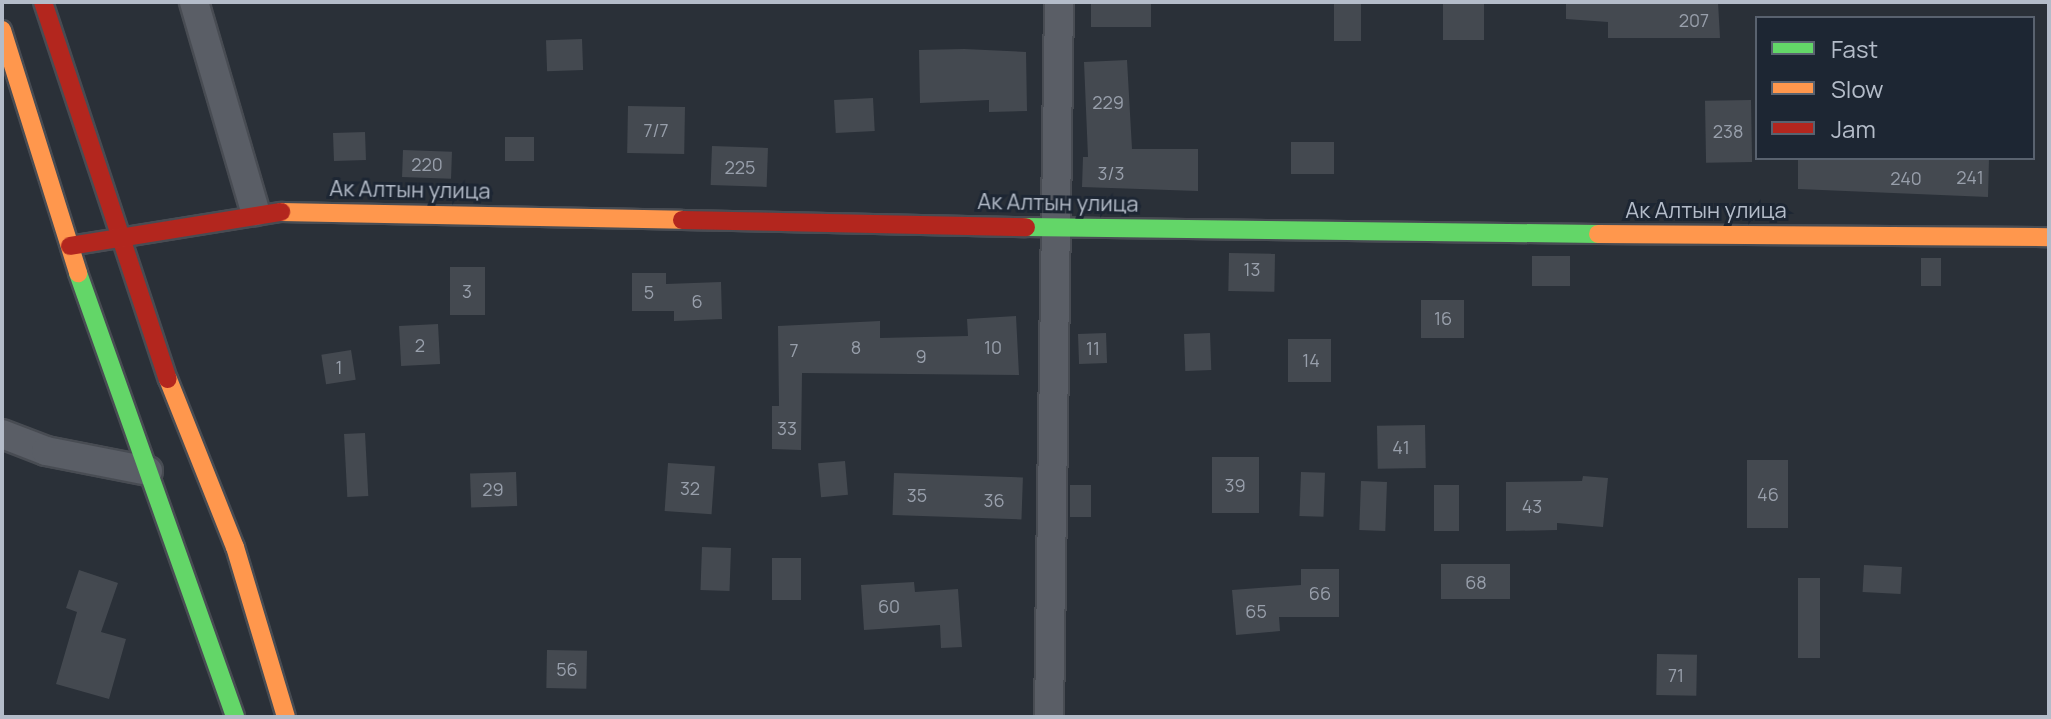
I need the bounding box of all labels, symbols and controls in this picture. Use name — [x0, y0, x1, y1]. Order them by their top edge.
house number: 207 — [1679, 9, 1709, 31]
legend — [1755, 16, 2035, 160]
text: Fast — [1831, 32, 1878, 65]
text: Slow — [1831, 72, 1884, 105]
house number: 229 — [1092, 91, 1124, 113]
text: Jam — [1831, 112, 1876, 145]
house number: 7/7 — [643, 119, 669, 141]
house number: 238 — [1713, 120, 1743, 142]
house number: 220 — [411, 153, 443, 175]
house number: 225 — [725, 156, 755, 178]
house number: 3/3 — [1098, 162, 1124, 184]
house number: 241 — [1956, 166, 1984, 188]
house number: 240 — [1890, 167, 1922, 189]
street label: Ак Алтын улица — [329, 175, 491, 205]
street label: Ак Алтын улица — [977, 188, 1139, 218]
street label: Ак Алтын улица — [1625, 198, 1787, 224]
house number: 13 — [1244, 258, 1260, 280]
house number: 3 — [462, 280, 472, 302]
house number: 5 — [644, 281, 654, 303]
house number: 6 — [691, 290, 703, 312]
house number: 16 — [1434, 307, 1452, 329]
house number: 2 — [415, 334, 425, 356]
house number: 8 — [851, 336, 861, 358]
house number: 10 — [984, 336, 1002, 358]
house number: 11 — [1086, 337, 1100, 359]
house number: 7 — [789, 339, 799, 361]
house number: 9 — [915, 345, 927, 367]
house number: 14 — [1302, 349, 1320, 371]
house number: 1 — [335, 356, 343, 378]
house number: 33 — [777, 417, 797, 439]
house number: 41 — [1392, 436, 1410, 458]
house number: 39 — [1224, 474, 1246, 496]
house number: 32 — [680, 477, 700, 499]
house number: 29 — [482, 478, 504, 500]
house number: 46 — [1757, 483, 1779, 505]
house number: 35 — [907, 484, 927, 506]
house number: 36 — [983, 489, 1005, 511]
house number: 43 — [1522, 495, 1542, 517]
house number: 68 — [1465, 571, 1487, 593]
house number: 66 — [1309, 582, 1331, 604]
house number: 60 — [878, 595, 900, 617]
house number: 65 — [1245, 600, 1267, 622]
house number: 56 — [556, 658, 578, 680]
house number: 71 — [1668, 664, 1684, 686]

